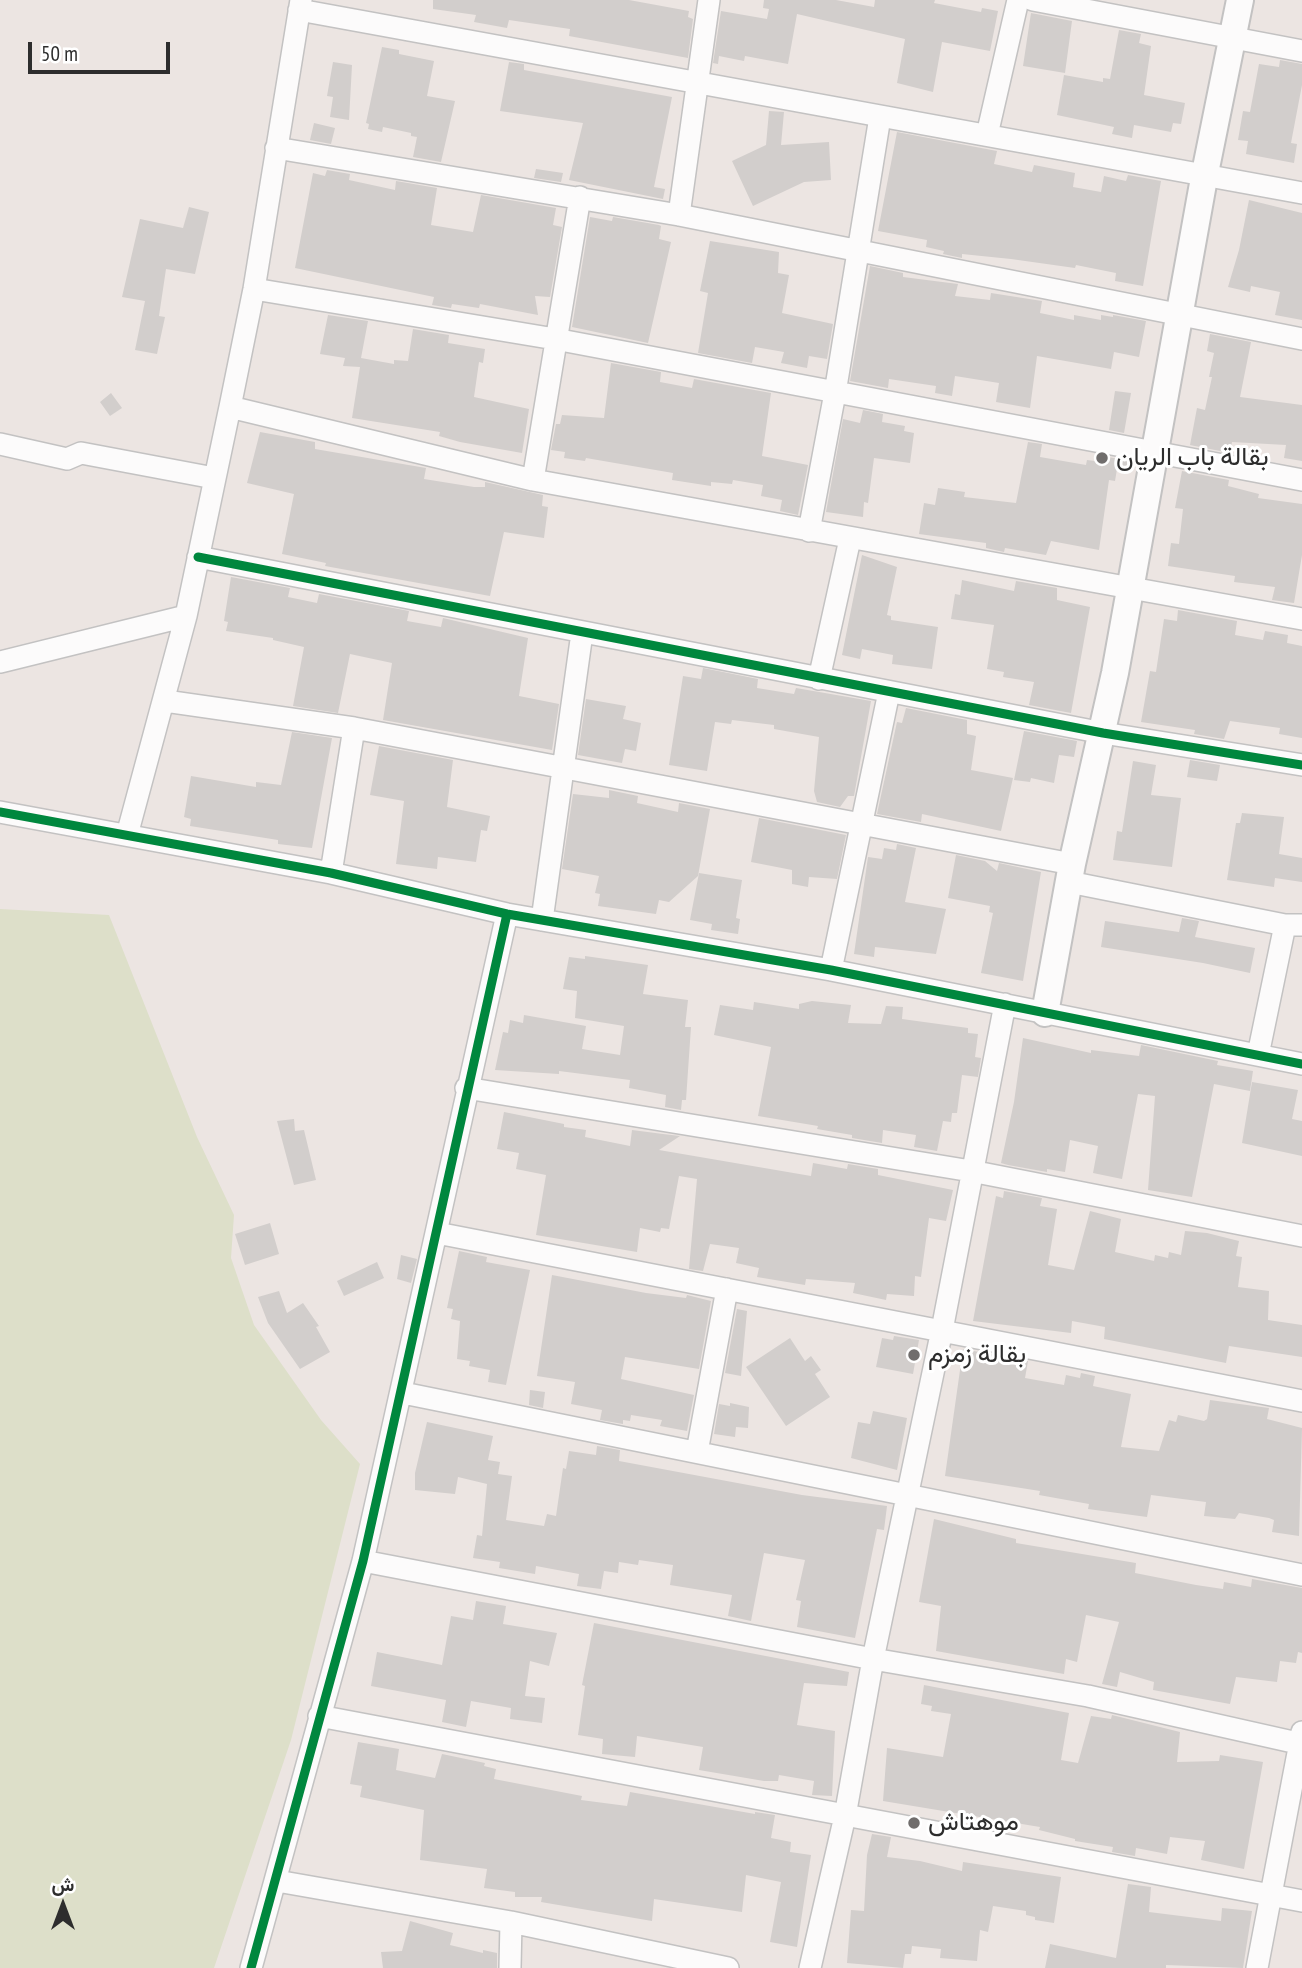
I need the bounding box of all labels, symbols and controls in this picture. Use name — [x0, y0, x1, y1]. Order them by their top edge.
scale bar — [32, 28, 173, 72]
text: 50 m — [41, 40, 78, 67]
place label: بقالة باب الريان — [1116, 442, 1269, 474]
marker: بقالة باب الريان — [1094, 450, 1110, 466]
place label: بقالة زمزم — [928, 1339, 1026, 1371]
marker: بقالة زمزم — [906, 1347, 922, 1363]
place label: موهتاش — [928, 1807, 1019, 1839]
marker: موهتاش — [906, 1815, 922, 1831]
north arrow — [28, 1870, 98, 1940]
text: ش — [52, 1872, 74, 1896]

